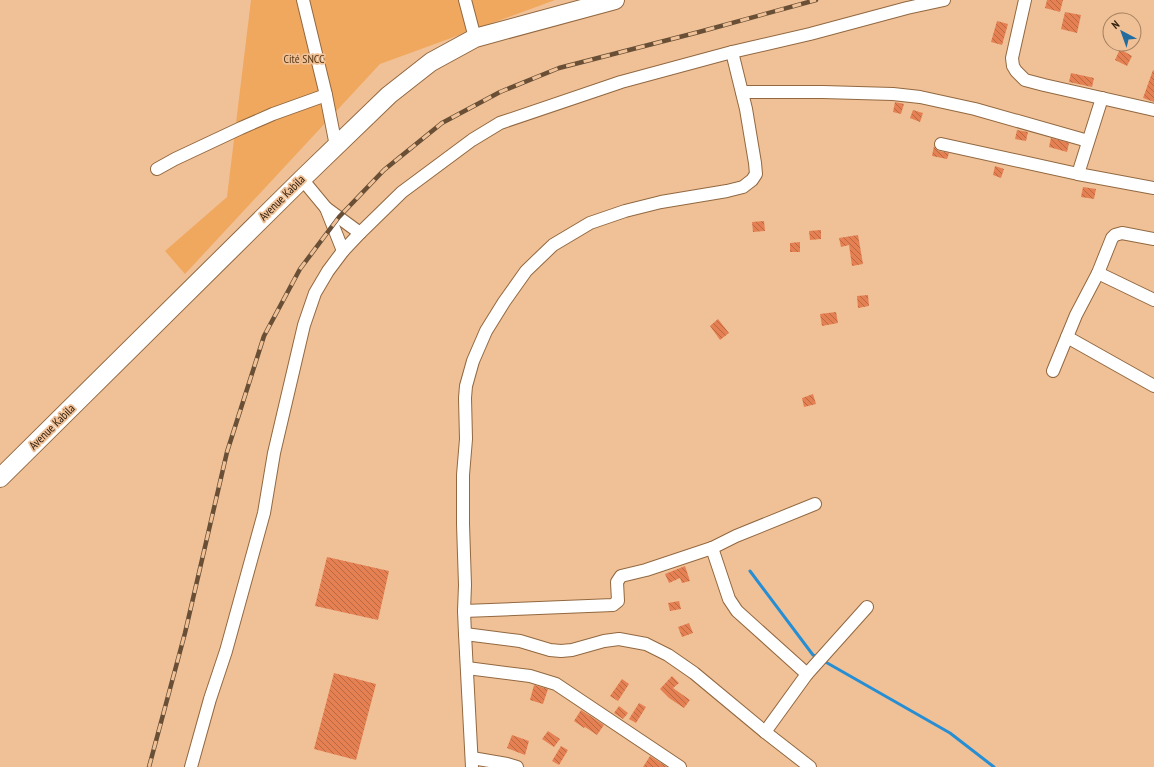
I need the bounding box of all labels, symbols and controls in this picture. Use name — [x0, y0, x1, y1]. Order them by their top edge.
north arrow — [1102, 12, 1142, 52]
text: N — [1109, 17, 1122, 32]
park label: Cité SNCC — [283, 51, 325, 66]
street label: Avenue Kabila — [256, 171, 308, 224]
street label: Avenue Kabila — [26, 400, 78, 453]

